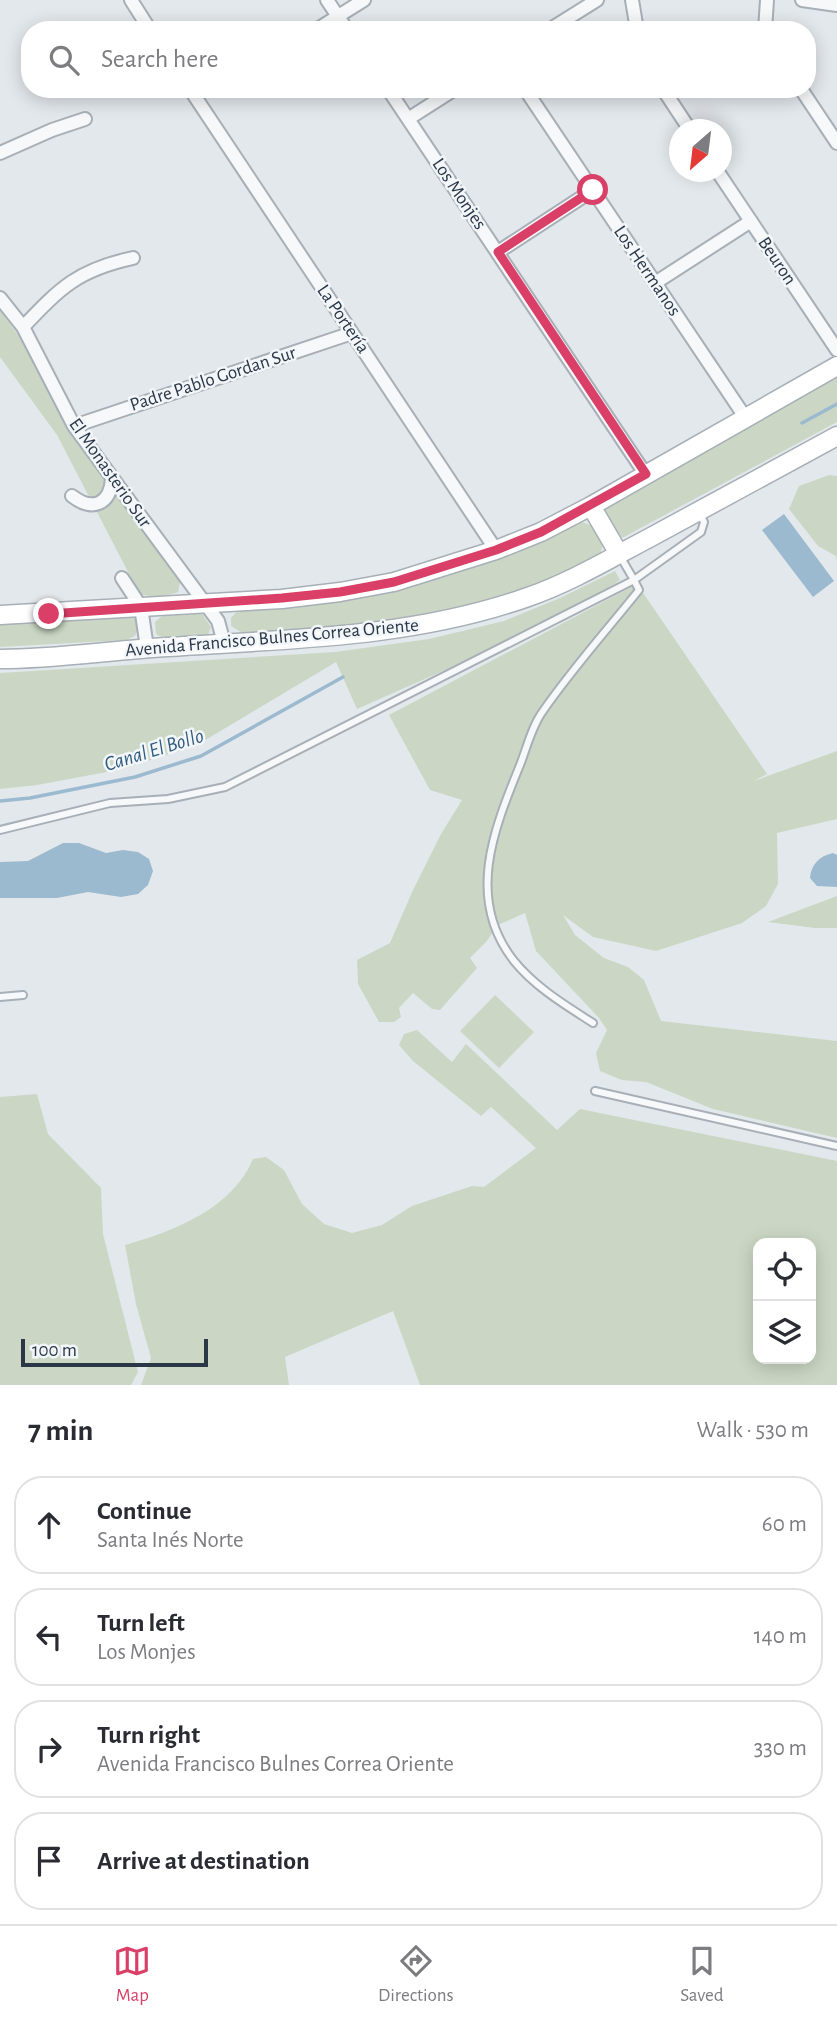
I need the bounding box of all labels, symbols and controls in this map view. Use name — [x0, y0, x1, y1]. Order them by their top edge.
search box — [21, 21, 816, 98]
icon: search — [45, 41, 83, 79]
text: Search here — [101, 46, 219, 72]
north arrow — [669, 119, 732, 182]
street label: Los Monjes — [428, 155, 490, 233]
route start — [577, 174, 608, 205]
street label: Los Hermanos — [610, 222, 684, 320]
street label: Beuron — [754, 234, 800, 288]
street label: La Portería — [313, 281, 373, 357]
street label: Padre Pablo Gordan Sur — [128, 343, 298, 415]
street label: El Monasterio Sur — [65, 415, 155, 531]
route end — [33, 598, 64, 629]
street label: Avenida Francisco Bulnes Correa Oriente — [124, 616, 420, 660]
water label: Canal El Bollo — [102, 725, 206, 775]
map controls — [753, 1238, 816, 1364]
button: locate — [753, 1238, 816, 1301]
button: layers — [753, 1301, 816, 1364]
scale bar — [21, 1336, 208, 1368]
text: 100 m — [32, 1341, 77, 1360]
text: 7 min — [28, 1416, 93, 1446]
text: Walk · 530 m — [697, 1419, 809, 1442]
text: Continue — [97, 1498, 192, 1524]
icon: ahead — [30, 1506, 68, 1544]
text: 60 m — [762, 1513, 807, 1536]
text: Santa Inés Norte — [97, 1529, 244, 1552]
text: Turn left — [97, 1610, 185, 1636]
icon: left — [30, 1618, 68, 1656]
text: 140 m — [754, 1625, 807, 1648]
text: Los Monjes — [97, 1641, 196, 1664]
text: Turn right — [97, 1722, 200, 1748]
icon: right — [30, 1730, 68, 1768]
text: 330 m — [754, 1737, 807, 1760]
text: Avenida Francisco Bulnes Correa Oriente — [97, 1753, 454, 1776]
icon: arrive — [30, 1842, 68, 1880]
text: Arrive at destination — [97, 1848, 310, 1874]
tab: Map — [113, 1942, 151, 2007]
tab: Directions — [378, 1942, 454, 2007]
tab: Saved — [680, 1942, 724, 2007]

